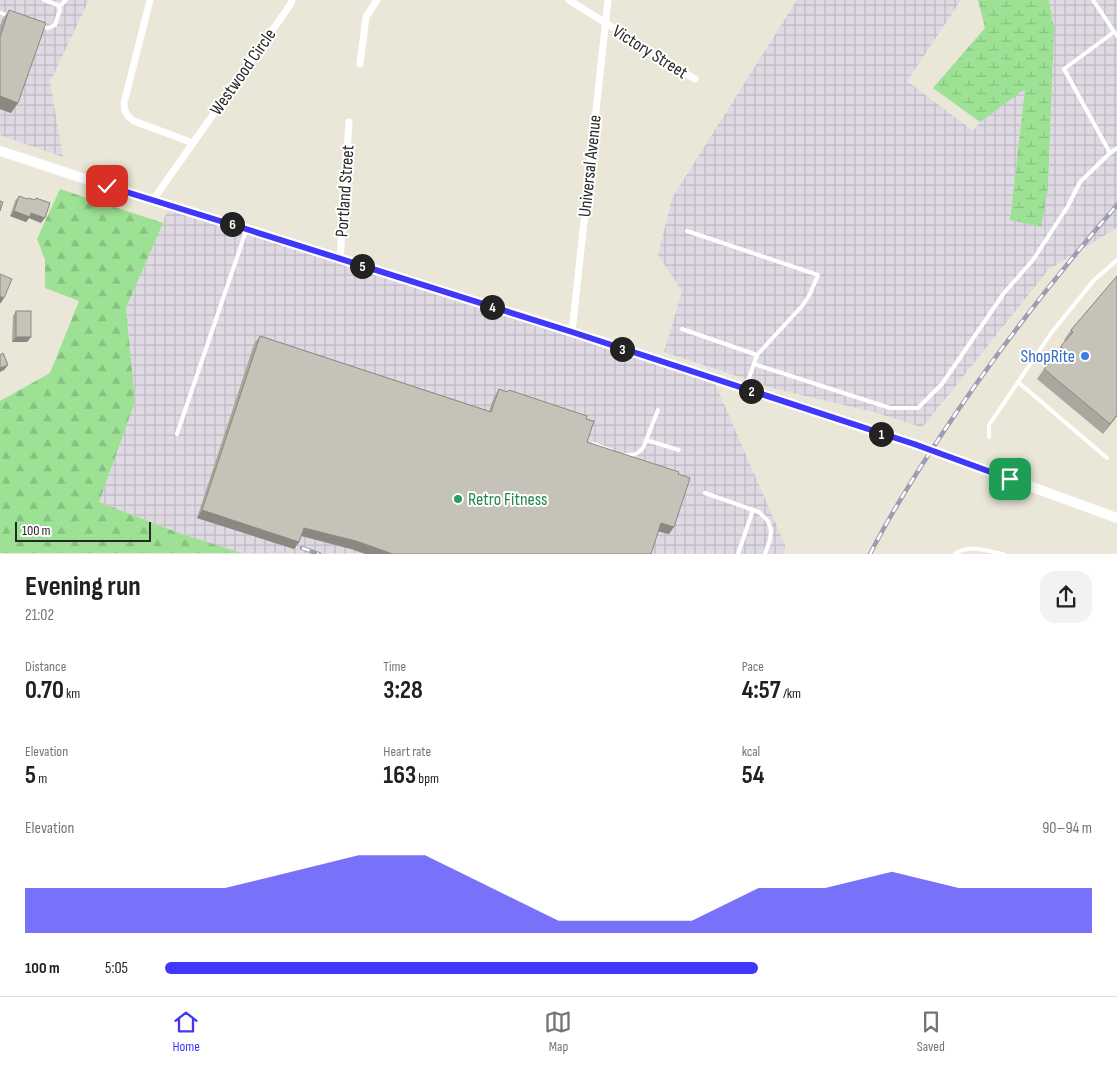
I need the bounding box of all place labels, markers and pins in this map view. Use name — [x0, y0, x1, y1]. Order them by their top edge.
pin — [86, 165, 128, 207]
pin: 6 — [220, 212, 244, 236]
pin: 5 — [350, 254, 374, 278]
pin: 4 — [480, 294, 504, 320]
pin: 3 — [610, 336, 634, 362]
place label: ShopRite — [1020, 346, 1075, 367]
marker: ShopRite — [1079, 350, 1091, 362]
pin: 2 — [738, 378, 764, 404]
pin: 1 — [868, 422, 894, 446]
pin — [989, 458, 1031, 500]
place label: Retro Fitness — [468, 489, 548, 510]
marker: Retro Fitness — [452, 493, 464, 505]

